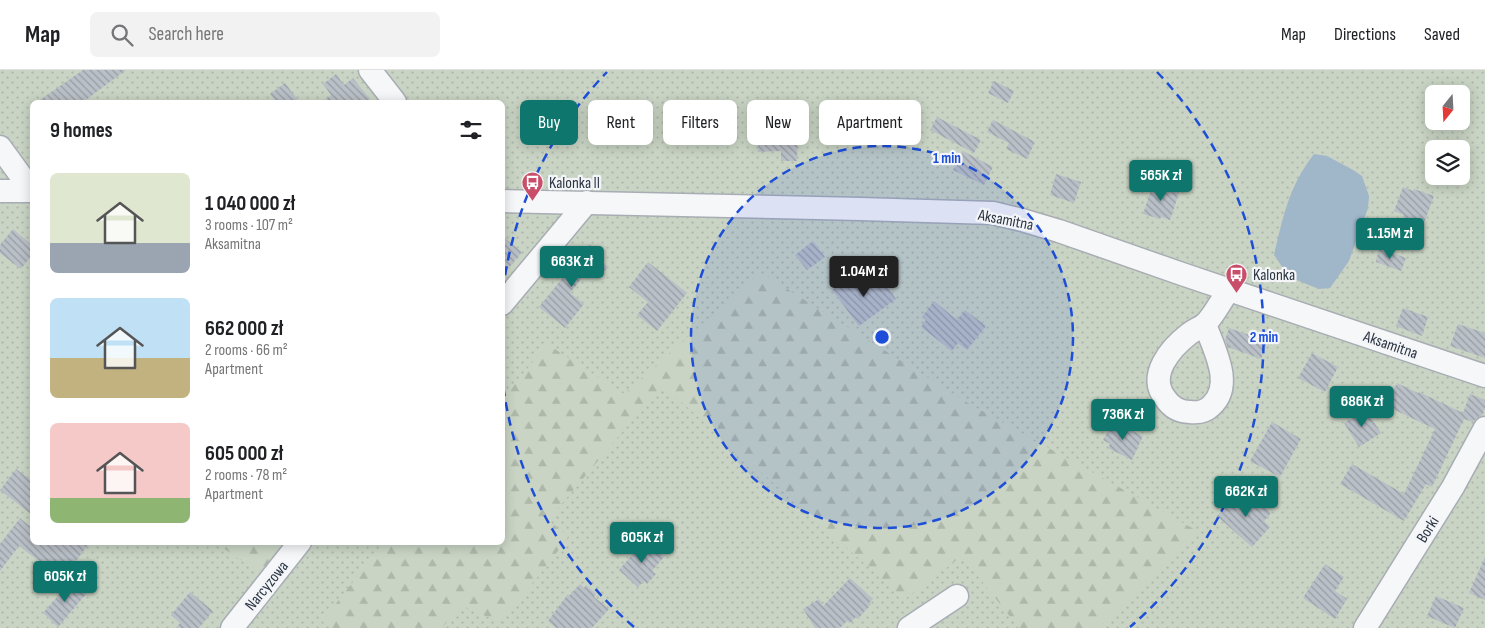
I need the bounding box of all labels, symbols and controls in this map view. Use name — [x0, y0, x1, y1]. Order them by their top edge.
search box — [90, 12, 440, 57]
text: Map — [25, 20, 60, 49]
icon: search — [108, 21, 136, 49]
text: Search here — [148, 23, 224, 46]
text: Map — [1281, 24, 1306, 45]
text: Directions — [1334, 24, 1396, 45]
text: Saved — [1424, 24, 1460, 45]
north arrow — [1425, 85, 1470, 130]
map controls — [1425, 85, 1470, 185]
chip: Buy — [520, 100, 578, 145]
chip: Rent — [588, 100, 653, 145]
chip: Filters — [663, 100, 737, 145]
chip: New — [747, 100, 809, 145]
chip: Apartment — [819, 100, 921, 145]
icon: filters — [457, 116, 485, 144]
text: 9 homes — [50, 118, 113, 143]
button: layers — [1425, 140, 1470, 185]
text: 1 min — [933, 149, 961, 168]
pin: 565K zł — [1115, 160, 1207, 202]
text: 565K zł — [1140, 166, 1182, 185]
bus stop icon: Kalonka II — [521, 170, 545, 201]
place label: Kalonka II — [549, 174, 600, 193]
text: 1 040 000 zł — [205, 191, 295, 216]
icon: home — [90, 193, 150, 253]
street label: Aksamitna — [975, 206, 1035, 235]
text: 3 rooms · 107 m² — [205, 216, 293, 235]
pin: 1.15M zł — [1338, 218, 1442, 260]
text: 1.15M zł — [1367, 224, 1413, 243]
text: Aksamitna — [205, 235, 261, 254]
pin: 663K zł — [526, 246, 618, 288]
text: 663K zł — [551, 252, 593, 271]
pin: 1.04M zł — [812, 256, 916, 298]
text: 1.04M zł — [840, 262, 888, 281]
bus stop icon: Kalonka — [1225, 262, 1249, 293]
place label: Kalonka — [1253, 266, 1295, 285]
text: 662 000 zł — [205, 316, 283, 341]
icon: home — [90, 318, 150, 378]
street label: Aksamitna — [1360, 327, 1420, 364]
centre of rings — [873, 328, 891, 346]
text: 2 min — [1250, 328, 1278, 347]
text: 2 rooms · 66 m² — [205, 341, 288, 360]
text: Apartment — [205, 360, 263, 379]
pin: 686K zł — [1316, 386, 1408, 428]
text: 686K zł — [1341, 392, 1383, 411]
pin: 736K zł — [1077, 398, 1169, 441]
text: 736K zł — [1102, 405, 1144, 424]
text: 605 000 zł — [205, 441, 283, 466]
icon: home — [90, 443, 150, 503]
text: 2 rooms · 78 m² — [205, 466, 287, 485]
pin: 662K zł — [1200, 476, 1292, 518]
text: 662K zł — [1225, 482, 1267, 501]
text: Apartment — [205, 485, 263, 504]
street label: Borki — [1413, 513, 1444, 546]
pin: 605K zł — [596, 522, 688, 564]
text: 605K zł — [621, 528, 663, 547]
street label: Narcyzowa — [241, 557, 293, 615]
pin: 605K zł — [19, 560, 111, 603]
text: 605K zł — [44, 567, 86, 586]

